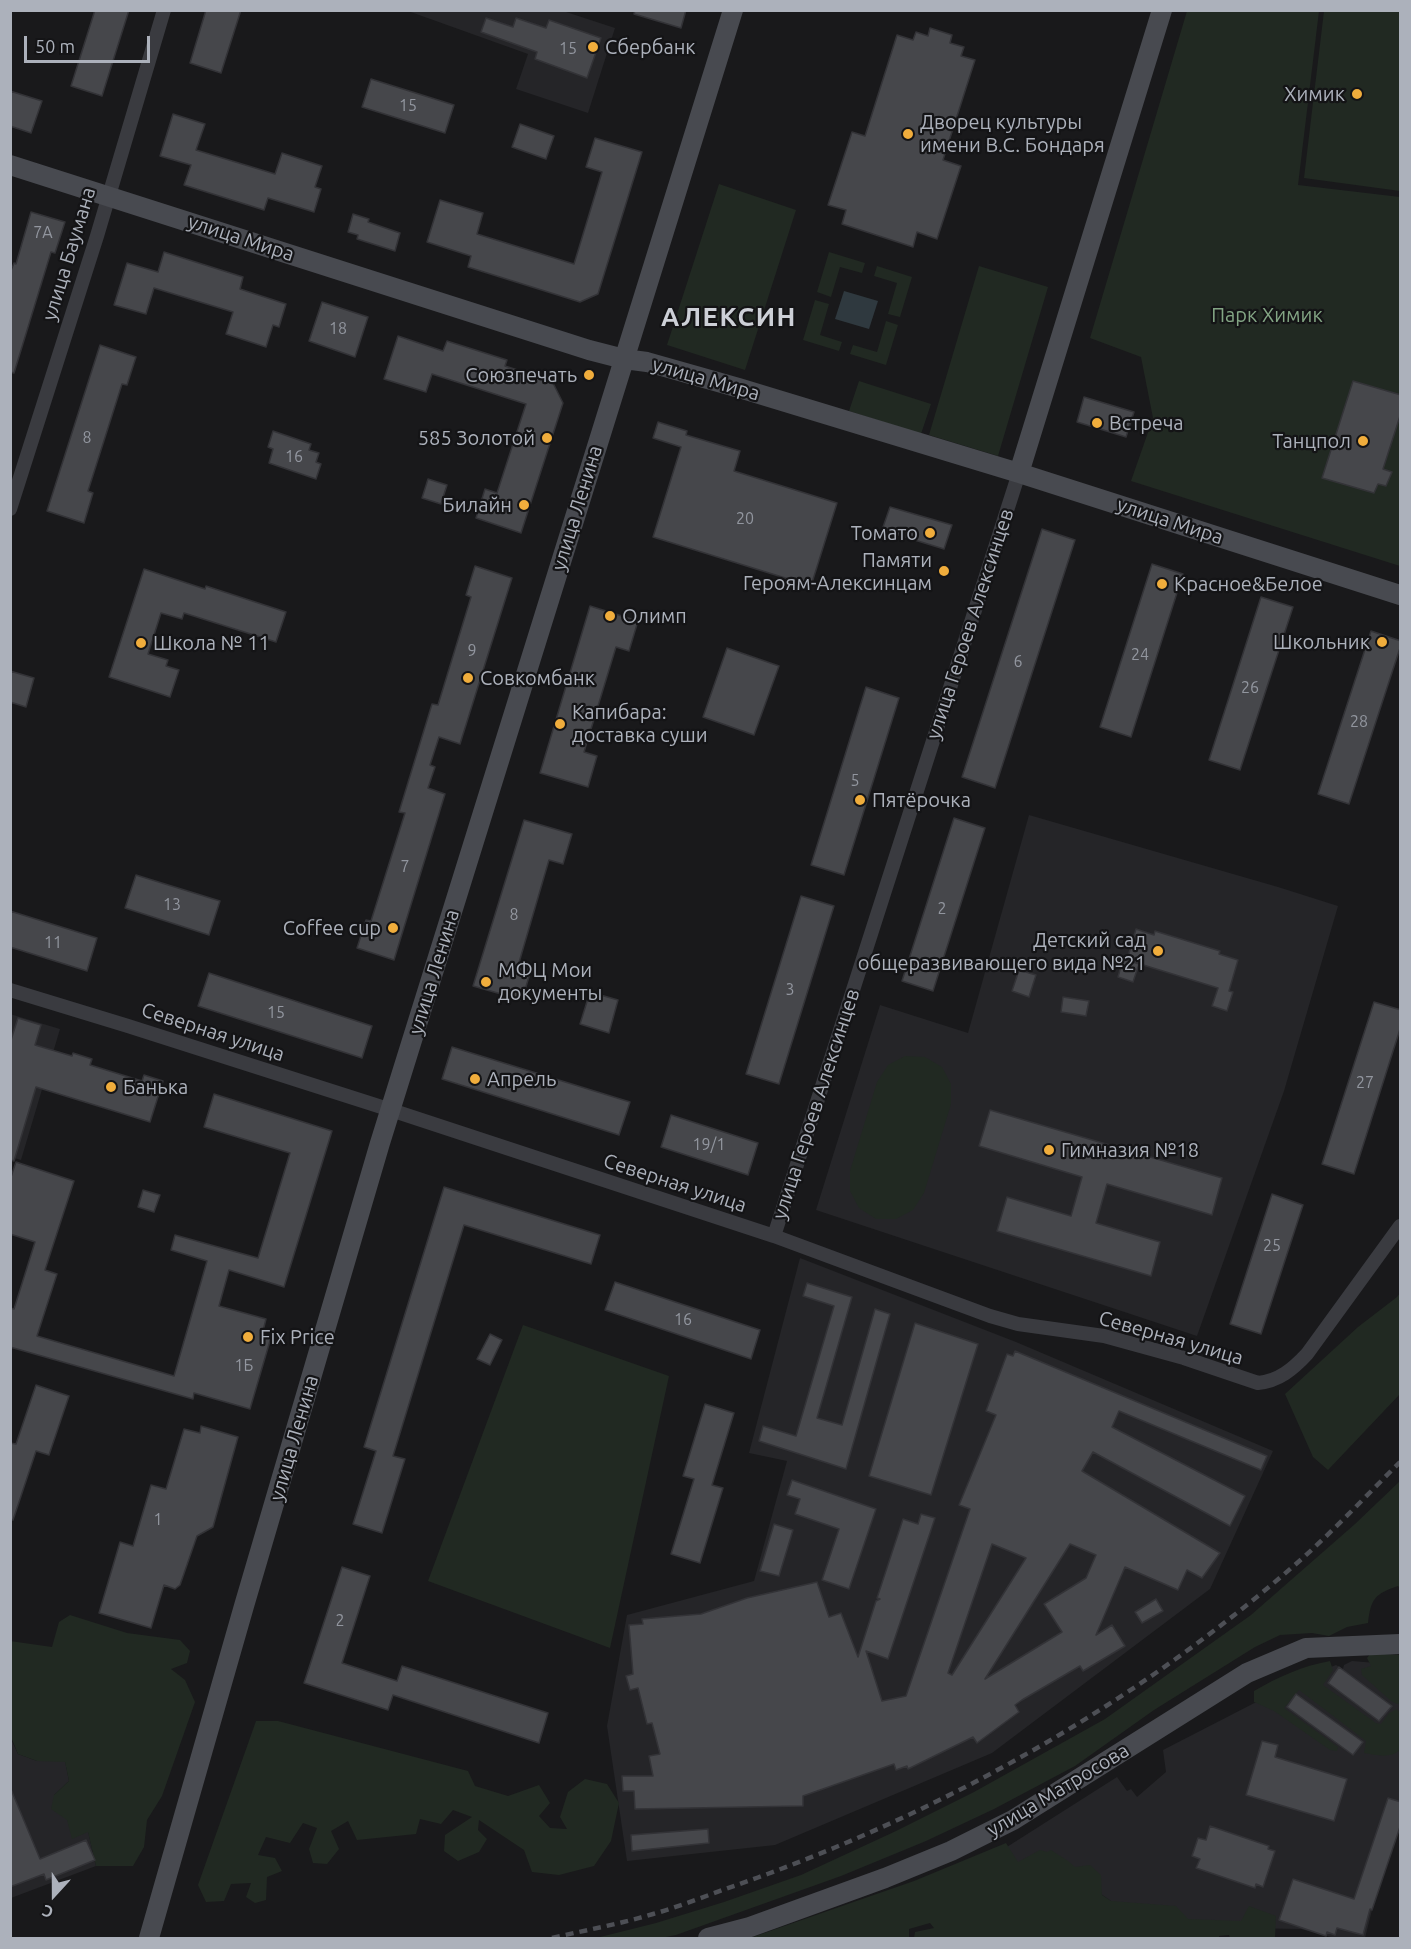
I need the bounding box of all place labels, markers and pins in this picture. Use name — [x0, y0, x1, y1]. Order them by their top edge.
place label: Сбербанк — [605, 35, 696, 59]
marker: Сбербанк — [586, 40, 600, 54]
place label: Химик — [1284, 82, 1345, 106]
marker: Химик — [1350, 87, 1364, 101]
place label: Дворец культуры имени В.С. Бондаря — [920, 110, 1105, 157]
marker: Дворец культуры имени В.С. Бондаря — [901, 127, 915, 141]
place label: Союзпечать — [465, 363, 577, 387]
marker: Союзпечать — [582, 368, 596, 382]
place label: Встреча — [1109, 411, 1184, 435]
marker: Встреча — [1090, 416, 1104, 430]
place label: 585 Золотой — [418, 426, 535, 450]
place label: Танцпол — [1272, 429, 1351, 453]
marker: 585 Золотой — [540, 431, 554, 445]
marker: Танцпол — [1356, 434, 1370, 448]
place label: Билайн — [442, 493, 512, 517]
marker: Билайн — [517, 498, 531, 512]
place label: Томато — [851, 521, 918, 545]
marker: Томато — [923, 526, 937, 540]
place label: Памяти Героям-Алексинцам — [743, 548, 932, 595]
marker: Памяти Героям-Алексинцам — [937, 564, 951, 578]
place label: Красное&Белое — [1174, 572, 1323, 596]
marker: Красное&Белое — [1155, 577, 1169, 591]
place label: Олимп — [622, 604, 687, 628]
marker: Олимп — [603, 609, 617, 623]
place label: Школьник — [1273, 630, 1370, 654]
place label: Школа № 11 — [153, 631, 270, 655]
marker: Школьник — [1375, 635, 1389, 649]
marker: Школа № 11 — [134, 636, 148, 650]
place label: Совкомбанк — [480, 666, 595, 690]
marker: Совкомбанк — [461, 671, 475, 685]
place label: Капибара: доставка суши — [572, 700, 708, 747]
marker: Капибара: доставка суши — [553, 717, 567, 731]
place label: Пятёрочка — [872, 788, 971, 812]
marker: Пятёрочка — [853, 793, 867, 807]
place label: Coffee cup — [283, 916, 381, 940]
marker: Coffee cup — [386, 921, 400, 935]
place label: Детский сад общеразвивающего вида №21 — [858, 928, 1146, 975]
marker: Детский сад общеразвивающего вида №21 — [1151, 944, 1165, 958]
place label: МФЦ Мои документы — [498, 958, 602, 1005]
marker: МФЦ Мои документы — [479, 975, 493, 989]
place label: Апрель — [487, 1067, 556, 1091]
marker: Апрель — [468, 1072, 482, 1086]
place label: Банька — [123, 1075, 188, 1099]
marker: Банька — [104, 1080, 118, 1094]
place label: Гимназия №18 — [1061, 1138, 1199, 1162]
marker: Гимназия №18 — [1042, 1143, 1056, 1157]
place label: Fix Price — [260, 1325, 335, 1349]
marker: Fix Price — [241, 1330, 255, 1344]

